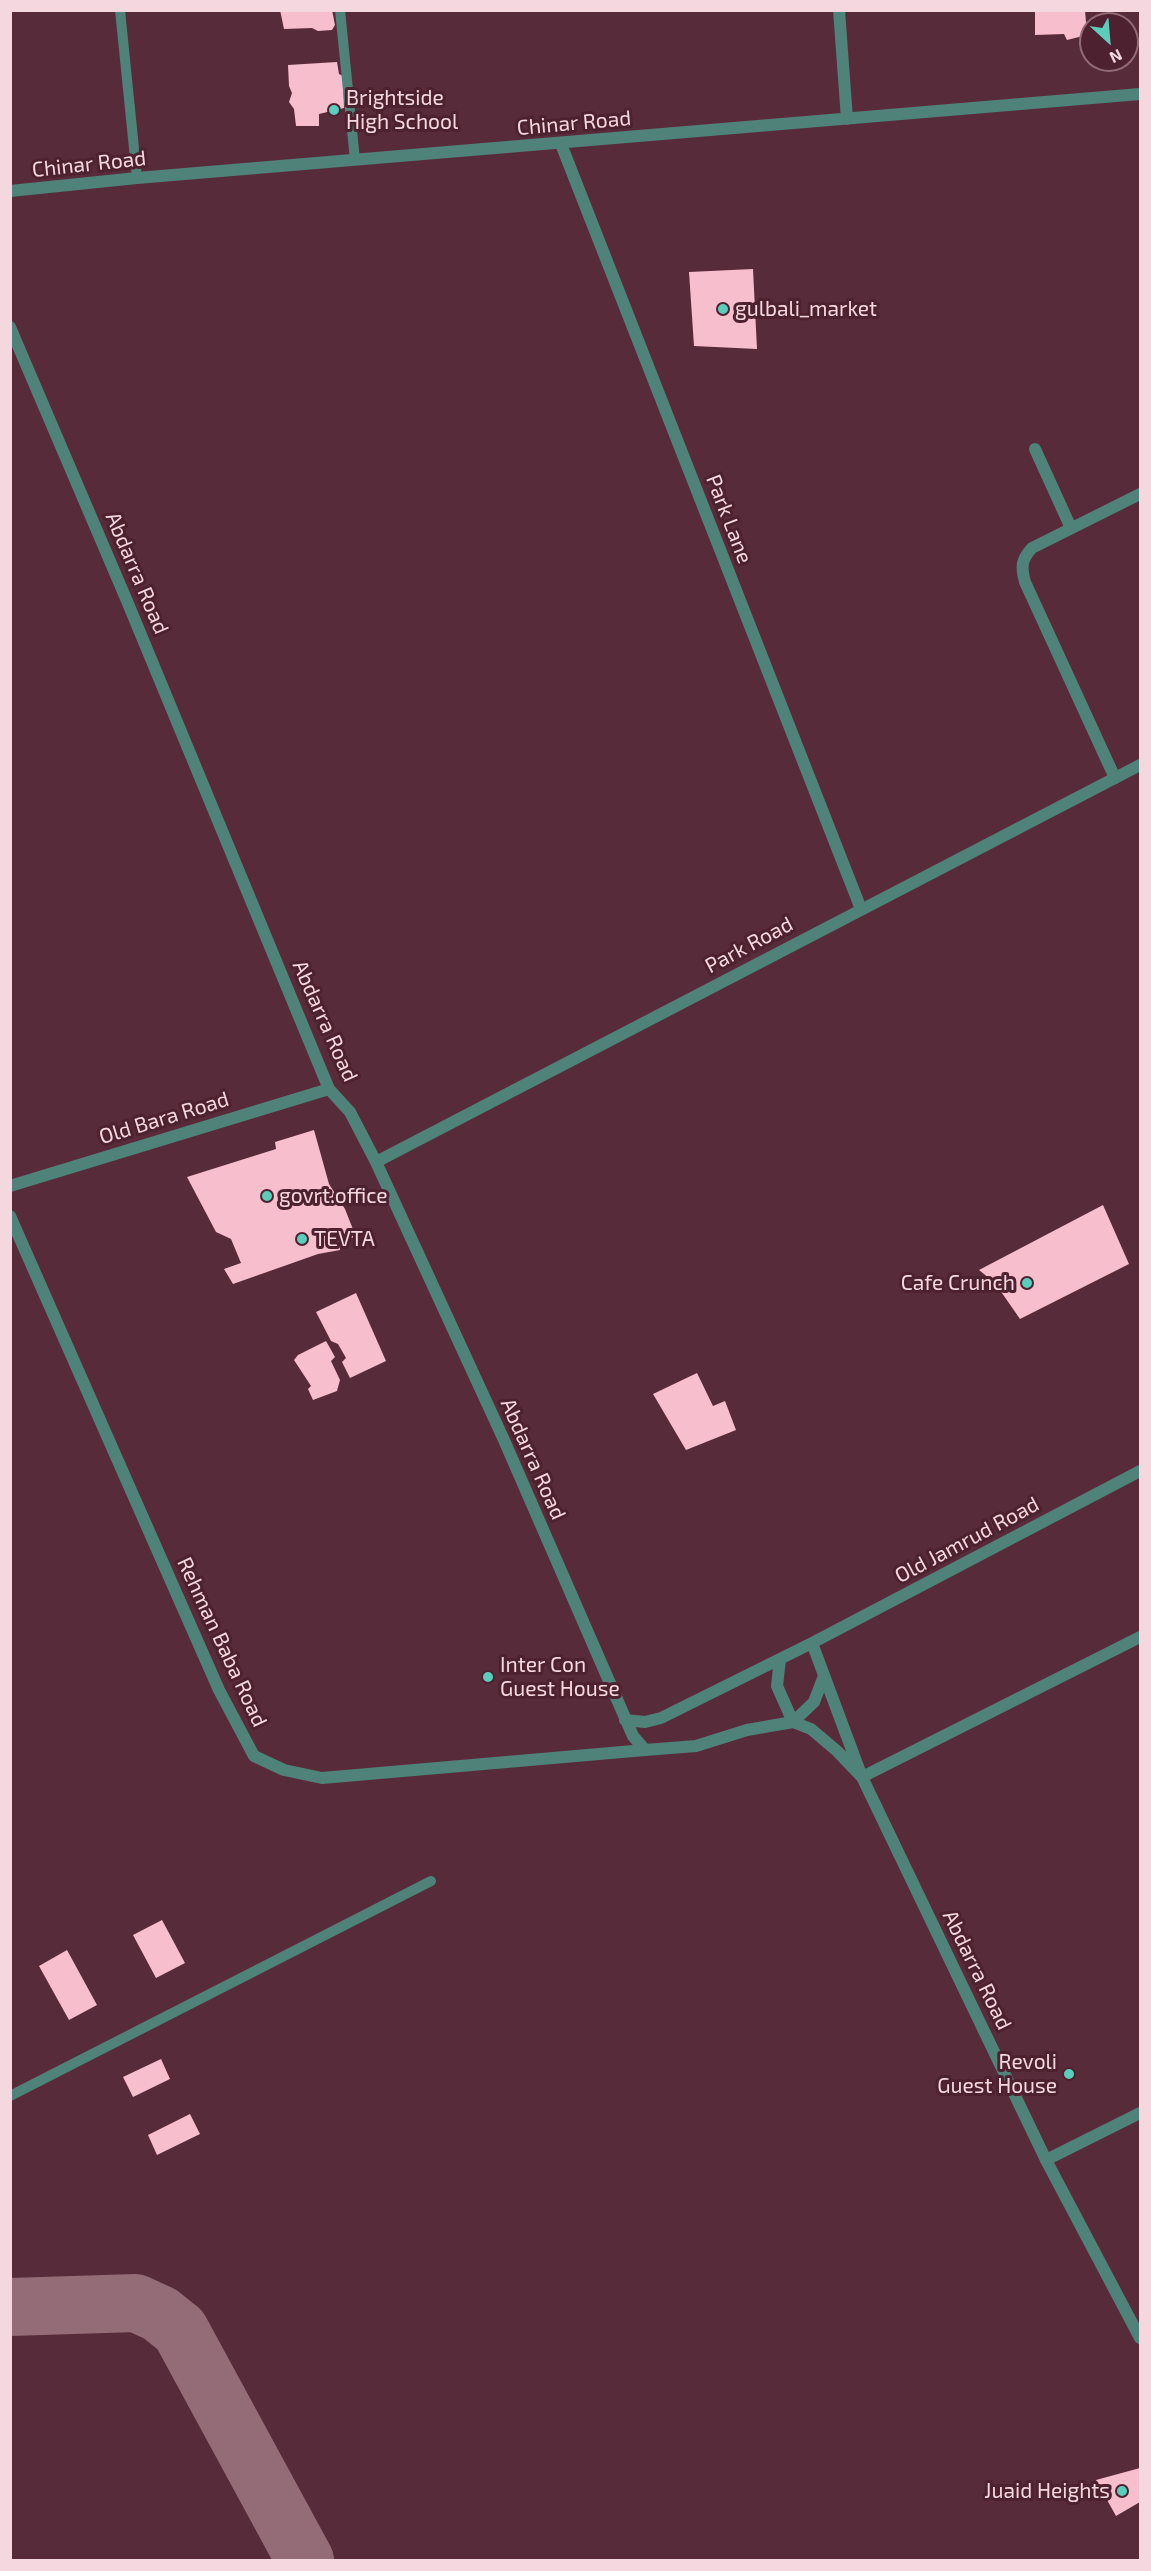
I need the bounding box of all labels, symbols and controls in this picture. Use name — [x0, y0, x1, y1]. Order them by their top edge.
north arrow — [1079, 12, 1139, 72]
text: N — [1107, 46, 1126, 68]
place label: Brightside High School — [346, 85, 458, 135]
marker: Brightside High School — [327, 103, 341, 117]
street label: Chinar Road — [516, 105, 632, 141]
street label: Chinar Road — [31, 145, 147, 183]
place label: gulbali_market — [735, 296, 877, 322]
marker: gulbali_market — [716, 302, 730, 316]
street label: Park Lane — [700, 471, 758, 567]
street label: Abdarra Road — [100, 508, 174, 638]
street label: Park Road — [701, 911, 797, 979]
street label: Abdarra Road — [287, 956, 363, 1086]
street label: Old Bara Road — [96, 1086, 232, 1150]
place label: govrt.office — [279, 1183, 388, 1209]
marker: govrt.office — [260, 1189, 274, 1203]
place label: TEVTA — [314, 1226, 375, 1252]
marker: TEVTA — [295, 1232, 309, 1246]
place label: Cafe Crunch — [901, 1270, 1015, 1296]
marker: Cafe Crunch — [1020, 1276, 1034, 1290]
street label: Abdarra Road — [495, 1394, 571, 1524]
street label: Old Jamrud Road — [891, 1491, 1043, 1589]
street label: Rehman Baba Road — [172, 1553, 272, 1731]
place label: Inter Con Guest House — [500, 1652, 620, 1702]
marker: Inter Con Guest House — [481, 1670, 495, 1684]
street label: Abdarra Road — [937, 1906, 1017, 2034]
place label: Revoli Guest House — [937, 2049, 1057, 2099]
marker: Revoli Guest House — [1062, 2067, 1076, 2081]
place label: Juaid Heights — [984, 2478, 1110, 2504]
marker: Juaid Heights — [1115, 2484, 1129, 2498]

